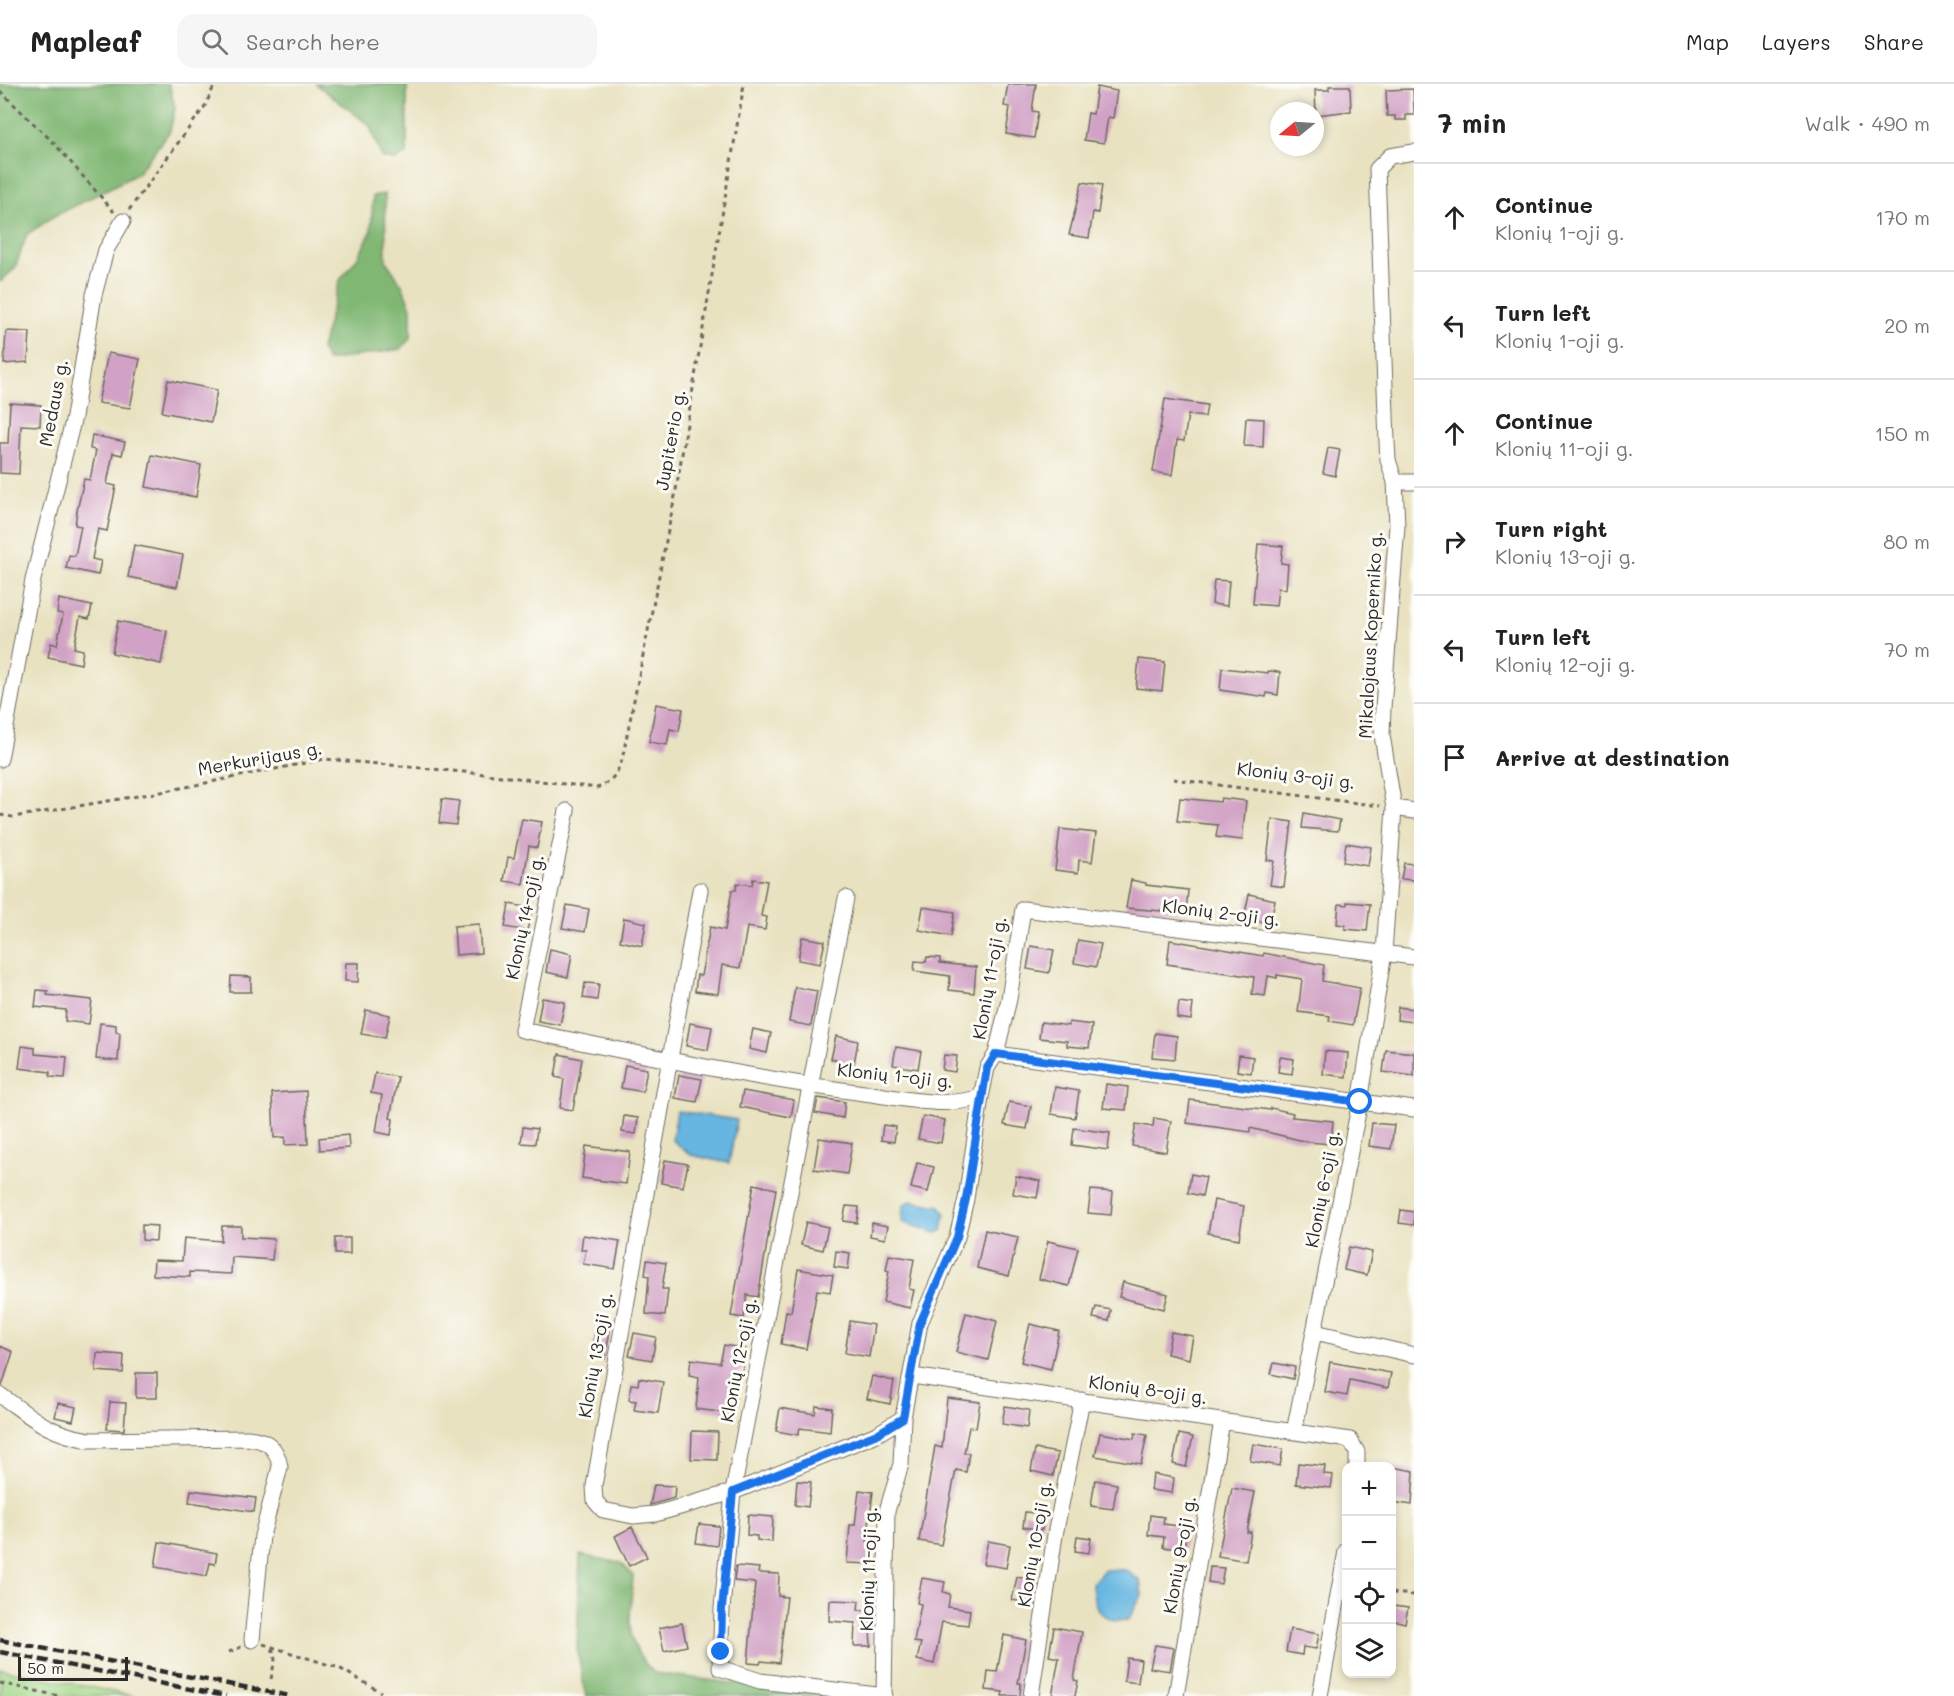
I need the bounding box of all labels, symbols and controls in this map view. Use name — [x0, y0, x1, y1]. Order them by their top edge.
search box — [177, 14, 597, 68]
text: Mapleaf — [30, 23, 141, 59]
icon: search — [198, 25, 231, 58]
text: Search here — [246, 27, 380, 56]
text: Map — [1686, 28, 1729, 55]
text: Layers — [1762, 28, 1831, 55]
text: Share — [1864, 28, 1924, 55]
north arrow — [1270, 102, 1324, 156]
text: 7 min — [1438, 106, 1506, 140]
text: Walk · 490 m — [1805, 110, 1930, 136]
text: Continue — [1495, 190, 1593, 219]
icon: ahead — [1438, 201, 1471, 234]
text: 170 m — [1875, 204, 1930, 230]
text: Klonių 1-oji g. — [1495, 219, 1625, 245]
text: Turn left — [1495, 298, 1591, 327]
icon: left — [1438, 309, 1471, 342]
text: 20 m — [1884, 312, 1930, 338]
text: Klonių 1-oji g. — [1495, 327, 1625, 353]
street label: Medaus g. — [33, 357, 73, 448]
street label: Jupiterio g. — [649, 387, 691, 492]
text: Continue — [1495, 406, 1593, 435]
icon: ahead — [1438, 417, 1471, 450]
text: 150 m — [1875, 420, 1930, 446]
text: Klonių 11-oji g. — [1495, 435, 1634, 461]
text: Turn right — [1495, 514, 1607, 543]
icon: right — [1438, 525, 1471, 558]
text: 80 m — [1883, 528, 1930, 554]
street label: Mikalojaus Koperniko g. — [1353, 531, 1387, 739]
text: Klonių 13-oji g. — [1495, 543, 1636, 569]
text: Turn left — [1495, 622, 1591, 651]
icon: left — [1438, 633, 1471, 666]
text: 70 m — [1884, 636, 1930, 662]
text: Klonių 12-oji g. — [1495, 651, 1636, 677]
street label: Merkurijaus g. — [196, 735, 324, 781]
icon: arrive — [1438, 741, 1471, 774]
text: Arrive at destination — [1495, 743, 1730, 772]
street label: Klonių 3-oji g. — [1236, 756, 1357, 794]
street label: Klonių 14-oji g. — [499, 852, 549, 981]
street label: Klonių 2-oji g. — [1161, 893, 1281, 931]
street label: Klonių 11-oji g. — [966, 914, 1012, 1041]
street label: Klonių 1-oji g. — [836, 1057, 954, 1093]
route start — [1346, 1088, 1372, 1114]
street label: Klonių 6-oji g. — [1299, 1128, 1345, 1250]
street label: Klonių 13-oji g. — [572, 1290, 618, 1420]
street label: Klonių 12-oji g. — [714, 1295, 762, 1424]
street label: Klonių 8-oji g. — [1087, 1369, 1209, 1409]
map controls — [1342, 1462, 1396, 1678]
button: + — [1342, 1462, 1396, 1516]
street label: Klonių 10-oji g. — [1011, 1479, 1057, 1609]
street label: Klonių 9-oji g. — [1157, 1494, 1201, 1616]
street label: Klonių 11-oji g. — [854, 1506, 882, 1632]
button: − — [1342, 1516, 1396, 1570]
button: locate — [1342, 1570, 1396, 1624]
button: layers — [1342, 1624, 1396, 1678]
route end — [707, 1638, 733, 1664]
scale bar — [18, 1654, 128, 1682]
text: 50 m — [27, 1657, 64, 1678]

